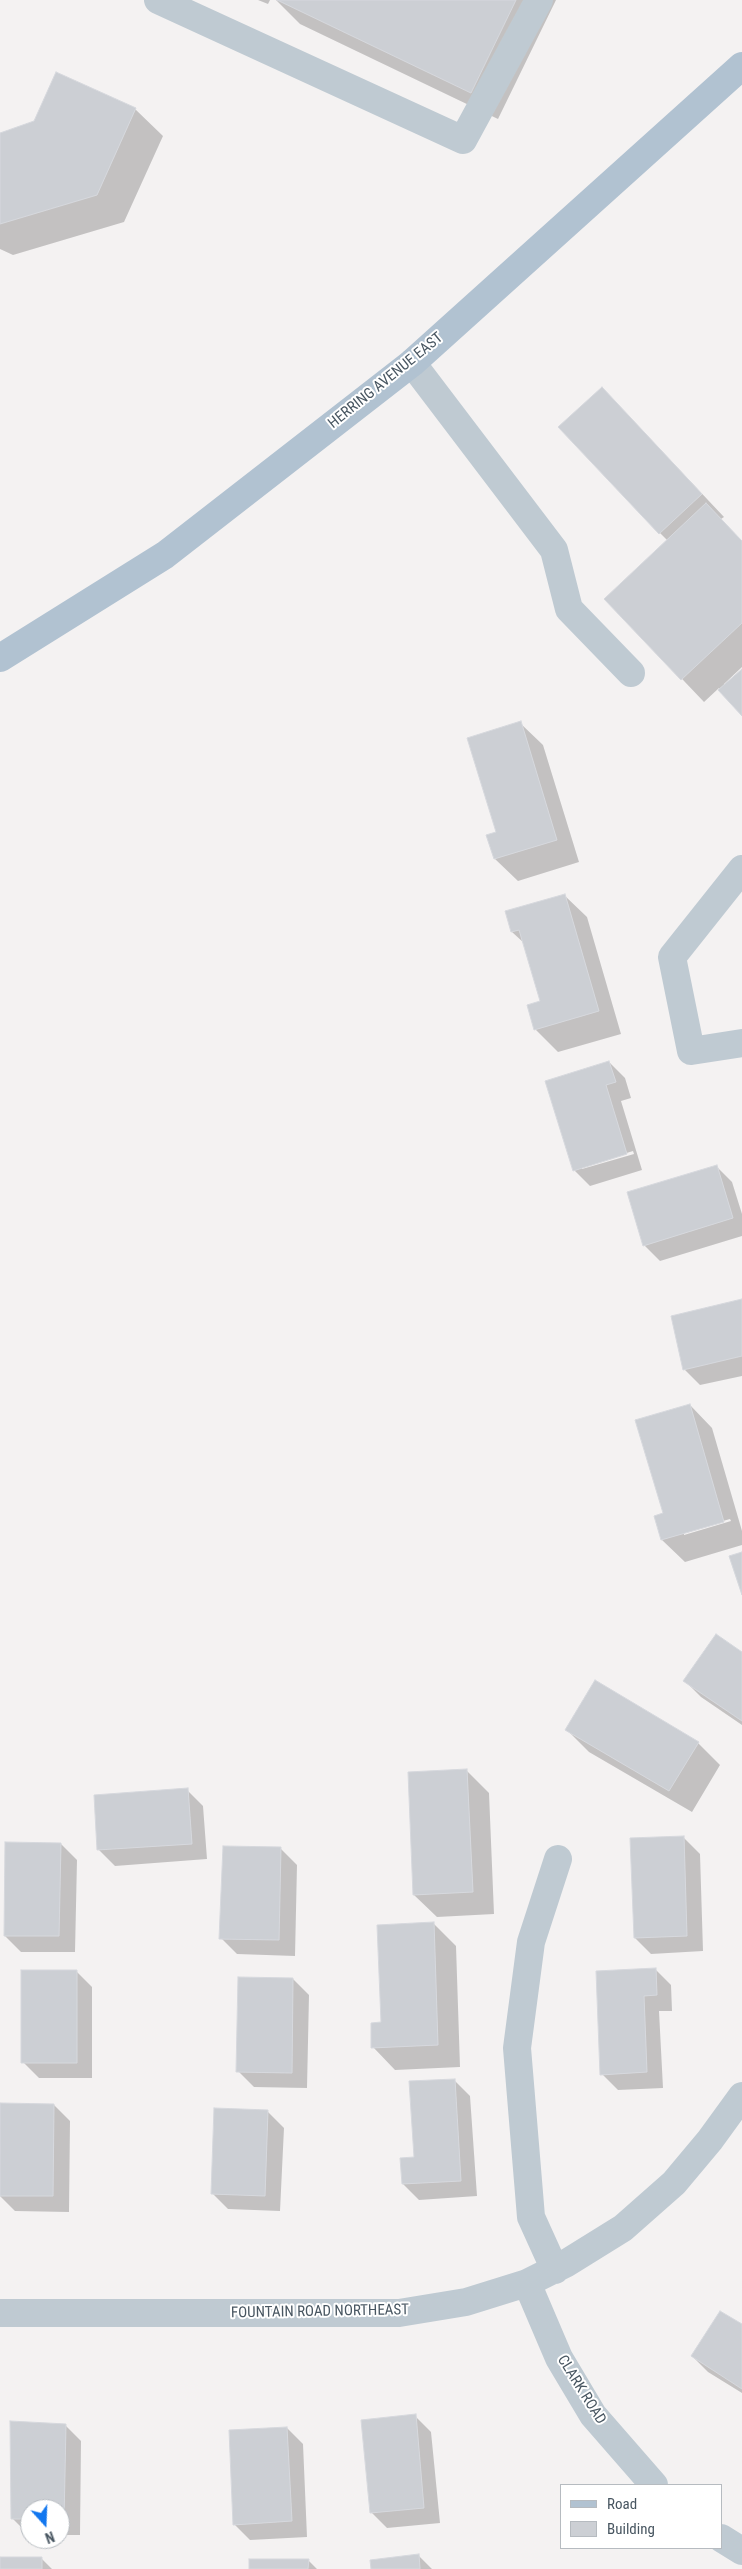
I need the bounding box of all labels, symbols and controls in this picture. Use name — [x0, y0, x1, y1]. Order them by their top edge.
street label: HERRING AVENUE EAST — [325, 329, 447, 433]
street label: FOUNTAIN ROAD NORTHEAST — [231, 2301, 409, 2323]
street label: CLARK ROAD — [553, 2352, 609, 2428]
legend — [560, 2484, 722, 2549]
text: Road — [607, 2495, 637, 2513]
north arrow — [20, 2499, 70, 2549]
text: Building — [607, 2520, 655, 2538]
text: N — [43, 2528, 57, 2546]

